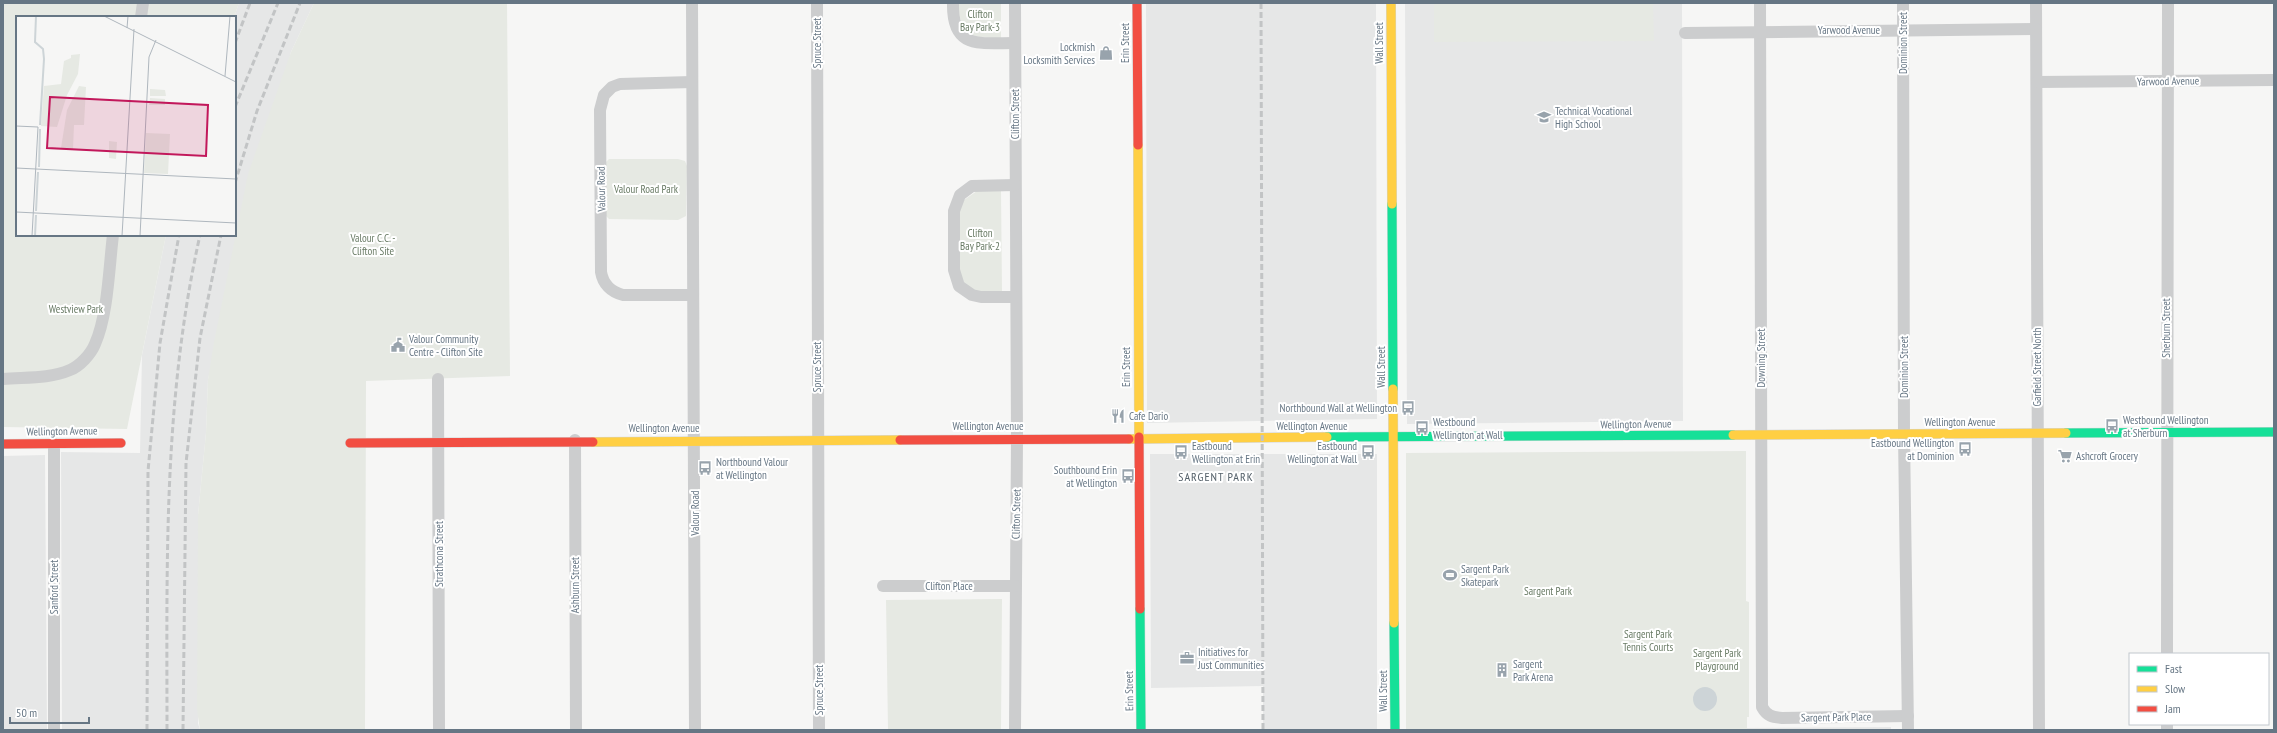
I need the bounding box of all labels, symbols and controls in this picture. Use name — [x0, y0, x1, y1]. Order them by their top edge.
park label: Clifton Bay Park-3 — [960, 7, 1000, 34]
street label: Dominion Street — [1896, 12, 1910, 74]
inset map — [16, 16, 236, 236]
street label: Spruce Street — [810, 18, 824, 68]
street label: Wall Street — [1372, 22, 1386, 64]
street label: Erin Street — [1118, 23, 1132, 63]
street label: Yarwood Avenue — [1818, 23, 1881, 37]
place label: Lockmish Locksmith Services — [1024, 40, 1095, 67]
shop icon: Lockmish Locksmith Services — [1098, 45, 1114, 61]
street label: Yarwood Avenue — [2137, 73, 2200, 89]
street label: Clifton Street — [1008, 89, 1022, 139]
place label: Technical Vocational High School — [1555, 104, 1632, 131]
school or university icon: Technical Vocational High School — [1536, 109, 1552, 125]
street label: Valour Road — [594, 166, 608, 213]
park label: Valour Road Park — [613, 182, 679, 196]
park label: Clifton Bay Park-2 — [960, 226, 1000, 253]
park label: Valour C.C. - Clifton Site — [349, 231, 396, 258]
street label: Sherburn Street — [2159, 298, 2173, 358]
park label: Westview Park — [49, 302, 104, 316]
street label: Garfield Street North — [2030, 327, 2044, 406]
street label: Downing Street — [1754, 329, 1768, 387]
place label: Valour Community Centre - Clifton Site — [408, 332, 483, 359]
street label: Dominion Street — [1897, 336, 1911, 398]
public building icon: Valour Community Centre - Clifton Site — [390, 337, 406, 353]
street label: Spruce Street — [810, 342, 824, 392]
street label: Wall Street — [1374, 346, 1388, 388]
street label: Erin Street — [1119, 347, 1133, 387]
bus stop icon: Northbound Wall at Wellington — [1400, 400, 1416, 416]
place label: Northbound Wall at Wellington — [1280, 401, 1397, 415]
restaurant icon: Cafe Dario — [1110, 408, 1126, 424]
place label: Cafe Dario — [1129, 409, 1168, 423]
place label: Westbound Wellington at Sherburn — [2123, 413, 2209, 440]
place label: Westbound Wellington at Wall — [1433, 415, 1503, 442]
street label: Wellington Avenue — [1924, 415, 1996, 429]
street label: Wellington Avenue — [1600, 416, 1672, 432]
bus stop icon: Westbound Wellington at Sherburn — [2104, 418, 2120, 434]
street label: Wellington Avenue — [952, 419, 1024, 433]
street label: Wellington Avenue — [1276, 419, 1348, 433]
bus stop icon: Westbound Wellington at Wall — [1414, 420, 1430, 436]
street label: Wellington Avenue — [628, 421, 700, 435]
street label: Wellington Avenue — [26, 423, 98, 439]
place label: Eastbound Wellington at Dominion — [1871, 436, 1954, 463]
place label: Eastbound Wellington at Erin — [1192, 439, 1260, 466]
place label: Eastbound Wellington at Wall — [1287, 439, 1357, 466]
bus stop icon: Eastbound Wellington at Dominion — [1957, 441, 1973, 457]
bus stop icon: Eastbound Wellington at Erin — [1173, 444, 1189, 460]
bus stop icon: Eastbound Wellington at Wall — [1360, 444, 1376, 460]
supermarket icon: Ashcroft Grocery — [2057, 448, 2073, 464]
place label: Ashcroft Grocery — [2076, 449, 2139, 463]
place label: Northbound Valour at Wellington — [716, 455, 788, 482]
bus stop icon: Northbound Valour at Wellington — [697, 460, 713, 476]
place label: Southbound Erin at Wellington — [1054, 463, 1117, 490]
bus stop icon: Southbound Erin at Wellington — [1120, 468, 1136, 484]
district label: SARGENT PARK — [1178, 469, 1254, 484]
street label: Clifton Street — [1009, 489, 1023, 539]
street label: Valour Road — [688, 490, 702, 537]
street label: Strathcona Street — [432, 521, 446, 587]
street label: Ashburn Street — [568, 557, 582, 613]
street label: Sanford Street — [47, 560, 61, 614]
place label: Sargent Park Skatepark — [1461, 562, 1510, 589]
sports icon: Sargent Park Skatepark — [1442, 567, 1458, 583]
street label: Clifton Place — [925, 579, 973, 593]
park label: Sargent Park — [1524, 584, 1573, 598]
park label: Sargent Park Tennis Courts — [1623, 627, 1674, 654]
place label: Initiatives for Just Communities — [1197, 645, 1264, 672]
park label: Sargent Park Playground — [1693, 646, 1742, 673]
office icon: Initiatives for Just Communities — [1179, 650, 1195, 666]
legend — [2129, 653, 2269, 725]
place label: Sargent Park Arena — [1513, 657, 1553, 684]
text: Fast — [2165, 661, 2183, 676]
building icon: Sargent Park Arena — [1494, 662, 1510, 678]
street label: Spruce Street — [812, 665, 826, 715]
street label: Wall Street — [1376, 670, 1390, 712]
street label: Erin Street — [1122, 671, 1136, 711]
text: Slow — [2165, 681, 2186, 696]
scale bar — [10, 699, 89, 725]
text: Jam — [2164, 701, 2181, 716]
text: 50 m — [16, 705, 37, 720]
street label: Sargent Park Place — [1801, 709, 1872, 725]

